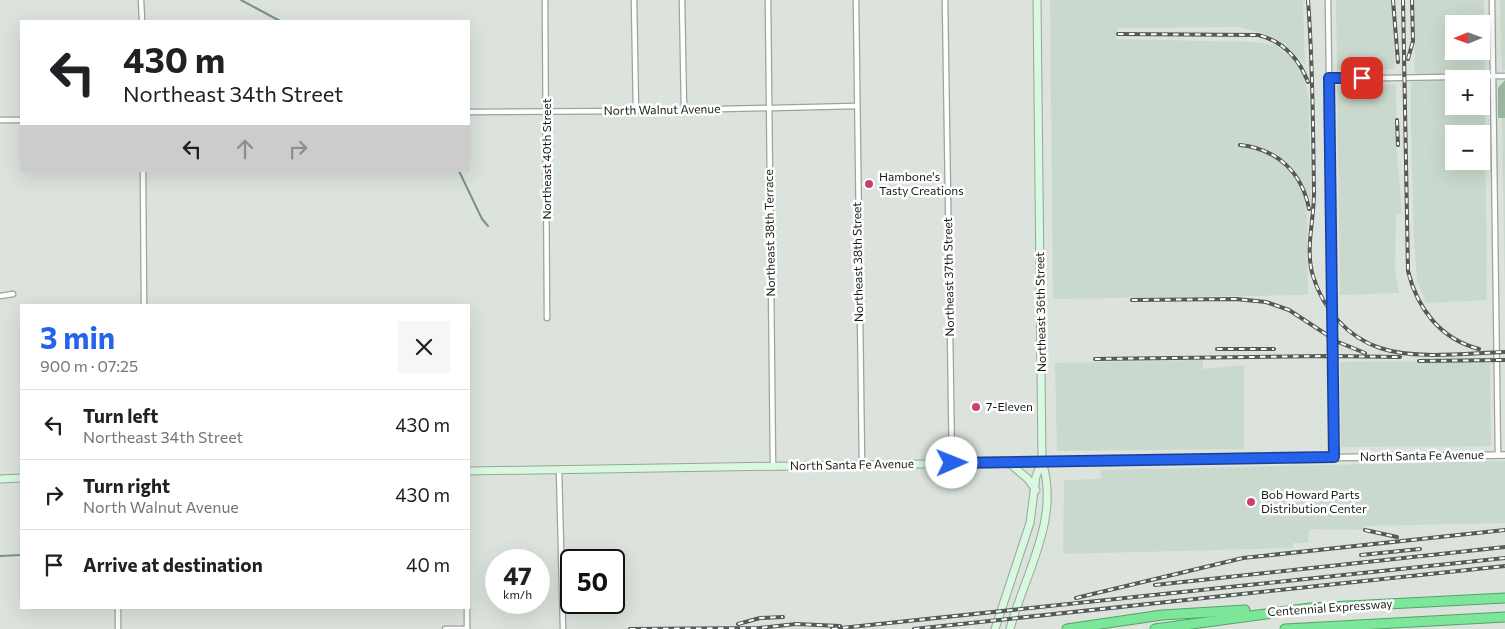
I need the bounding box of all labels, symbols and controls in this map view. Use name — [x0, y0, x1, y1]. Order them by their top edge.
north arrow — [1445, 15, 1490, 60]
map controls — [1445, 15, 1490, 170]
text: 430 m — [123, 37, 225, 80]
icon: left — [40, 40, 105, 105]
pin — [1341, 57, 1383, 99]
icon: arrive — [1348, 64, 1376, 92]
button: + — [1445, 70, 1490, 115]
text: Northeast 34th Street — [123, 80, 343, 107]
street label: Northeast 40th Street — [539, 98, 553, 220]
street label: North Walnut Avenue — [603, 101, 721, 117]
button: − — [1445, 125, 1490, 170]
icon: left — [178, 135, 206, 163]
icon: ahead — [231, 135, 259, 163]
icon: right — [284, 135, 312, 163]
street label: Northeast 38th Terrace — [761, 169, 777, 297]
place label: Hambone's Tasty Creations — [879, 169, 964, 197]
marker: Hambone's Tasty Creations — [863, 178, 875, 190]
street label: Northeast 38th Street — [849, 202, 865, 322]
street label: Northeast 37th Street — [940, 217, 956, 337]
street label: Northeast 36th Street — [1032, 252, 1048, 372]
text: 3 min — [40, 318, 115, 355]
button: close — [398, 321, 450, 373]
text: 900 m · 07:25 — [40, 356, 138, 375]
place label: 7-Eleven — [986, 399, 1033, 413]
marker: 7-Eleven — [970, 401, 982, 413]
text: Turn left — [83, 404, 158, 427]
icon: left — [40, 411, 68, 439]
text: 430 m — [395, 413, 450, 436]
text: Northeast 34th Street — [83, 427, 243, 446]
position arrow — [925, 436, 977, 488]
street label: North Santa Fe Avenue — [1360, 447, 1484, 463]
street label: North Santa Fe Avenue — [790, 456, 914, 472]
text: Turn right — [83, 474, 170, 497]
icon: right — [40, 481, 68, 509]
text: 430 m — [395, 483, 450, 506]
place label: Bob Howard Parts Distribution Center — [1261, 487, 1367, 515]
marker: Bob Howard Parts Distribution Center — [1245, 496, 1257, 508]
text: North Walnut Avenue — [83, 497, 239, 516]
speed limit sign: 50 — [560, 549, 625, 614]
icon: arrive — [40, 551, 68, 579]
text: Arrive at destination — [83, 553, 263, 576]
text: 40 m — [406, 553, 450, 576]
text: 47 — [503, 560, 532, 590]
text: km/h — [503, 587, 532, 601]
street label: Centennial Expressway — [1267, 596, 1393, 618]

